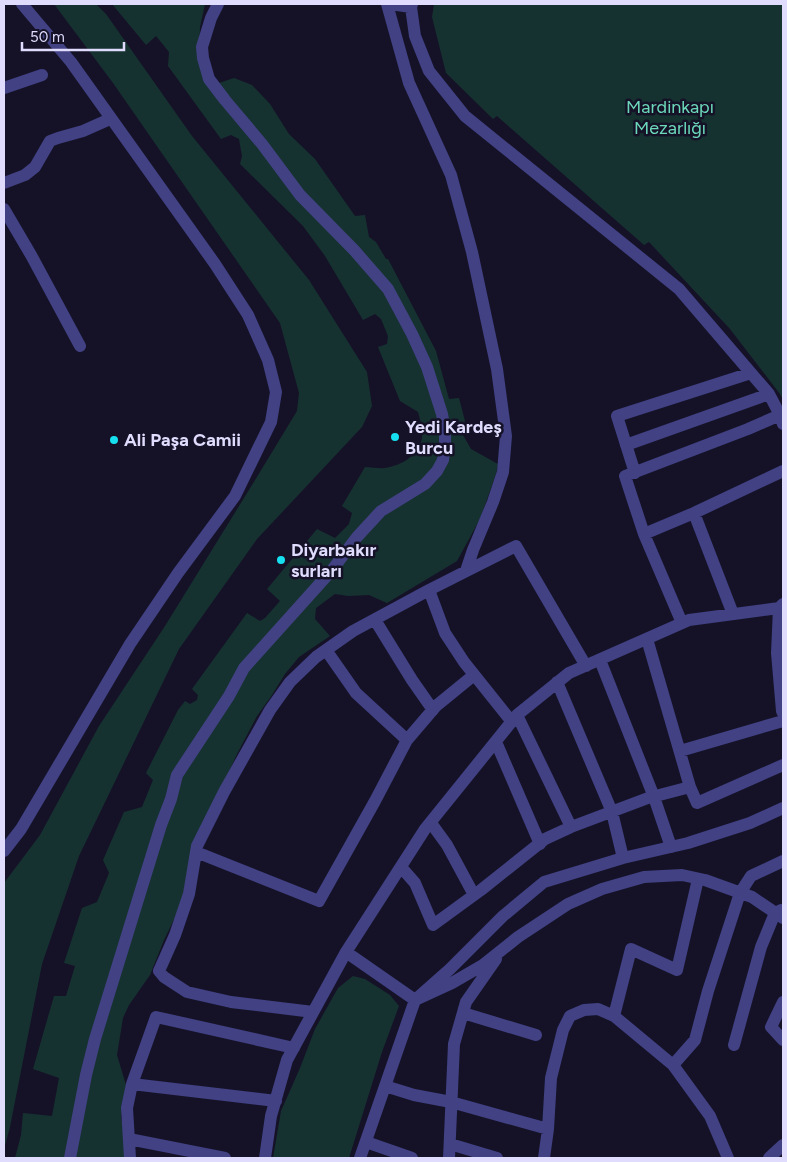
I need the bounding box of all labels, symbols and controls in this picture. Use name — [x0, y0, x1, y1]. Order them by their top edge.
scale bar — [22, 20, 125, 52]
text: 50 m — [30, 28, 65, 46]
park label: Mardinkapı Mezarlığı — [626, 96, 714, 139]
place label: Yedi Kardeş Burcu — [405, 416, 502, 459]
place label: Ali Paşa Camii — [124, 429, 241, 451]
marker: Yedi Kardeş Burcu — [389, 431, 401, 443]
marker: Ali Paşa Camii — [108, 434, 120, 446]
place label: Diyarbakır surları — [291, 539, 377, 582]
marker: Diyarbakır surları — [275, 554, 287, 566]

